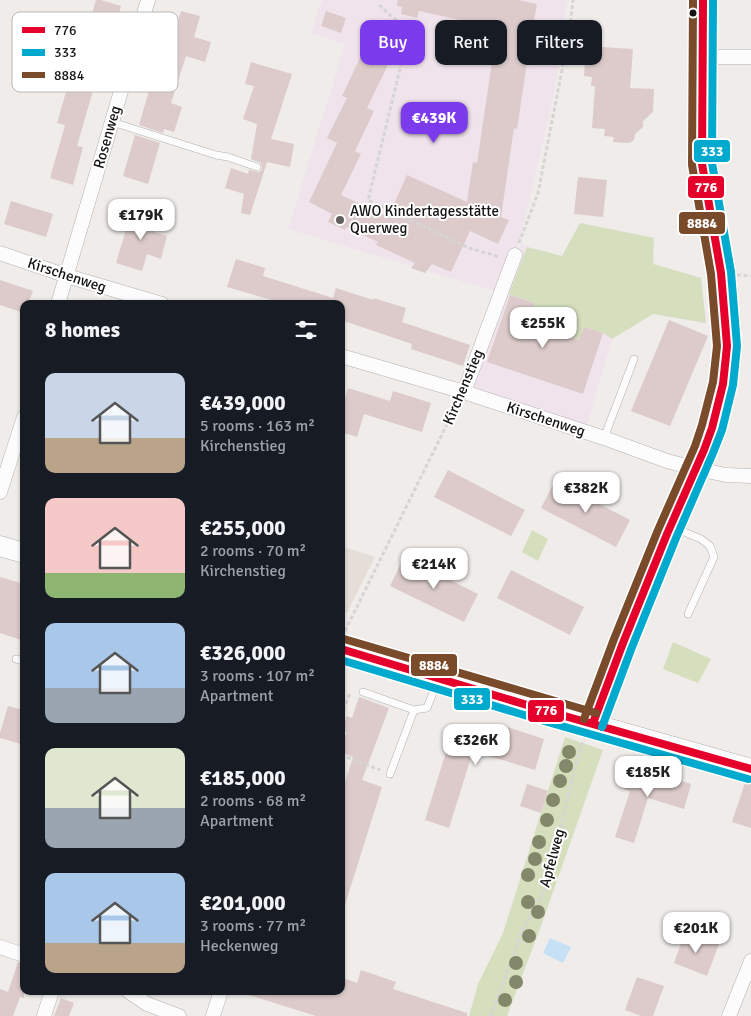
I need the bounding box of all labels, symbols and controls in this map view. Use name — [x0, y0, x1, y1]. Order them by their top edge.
unlabelled marker — [688, 8, 698, 18]
legend — [12, 12, 178, 92]
chip: Buy — [360, 20, 425, 65]
chip: Rent — [435, 20, 507, 65]
chip: Filters — [517, 20, 602, 65]
text: 776 — [54, 22, 77, 39]
text: 333 — [54, 44, 77, 61]
text: 8884 — [54, 67, 85, 84]
pin: €439K — [399, 102, 469, 144]
street label: Rosenweg — [89, 103, 125, 171]
text: €439K — [412, 108, 456, 128]
line badge: 333 — [693, 139, 731, 163]
text: 333 — [701, 143, 723, 160]
line badge: 776 — [687, 175, 725, 199]
text: 776 — [695, 179, 718, 196]
pin: €179K — [106, 198, 176, 241]
place label: AWO Kindertagesstätte Querweg — [350, 202, 499, 237]
text: €179K — [119, 205, 163, 225]
line badge: 8884 — [678, 211, 726, 235]
marker: AWO Kindertagesstätte Querweg — [334, 214, 346, 226]
text: 8884 — [687, 215, 718, 232]
street label: Kirschenweg — [25, 254, 109, 296]
pin: €255K — [508, 306, 578, 349]
text: €255K — [521, 313, 565, 333]
icon: filters — [292, 316, 320, 344]
text: 8 homes — [45, 317, 120, 343]
street label: Kirchenstieg — [439, 346, 487, 428]
text: €439,000 — [200, 390, 286, 416]
icon: home — [85, 393, 145, 453]
street label: Kirschenweg — [504, 398, 588, 440]
text: 5 rooms · 163 m² — [200, 416, 315, 436]
text: Kirchenstieg — [200, 436, 286, 456]
pin: €382K — [551, 472, 621, 514]
text: €382K — [564, 478, 608, 498]
text: €255,000 — [200, 515, 286, 541]
icon: home — [85, 518, 145, 578]
text: 2 rooms · 70 m² — [200, 541, 306, 561]
pin: €214K — [399, 548, 469, 590]
text: €214K — [412, 554, 456, 574]
text: Kirchenstieg — [200, 561, 286, 581]
text: €326,000 — [200, 640, 286, 666]
icon: home — [85, 643, 145, 703]
line badge: 8884 — [410, 653, 458, 677]
text: 8884 — [419, 657, 450, 674]
text: 3 rooms · 107 m² — [200, 666, 315, 686]
text: Apartment — [200, 686, 273, 706]
line badge: 333 — [453, 687, 491, 711]
text: 333 — [461, 691, 483, 708]
line badge: 776 — [527, 699, 565, 723]
text: 776 — [535, 702, 558, 719]
pin: €326K — [441, 724, 511, 766]
text: €326K — [454, 730, 498, 750]
pin: €185K — [613, 756, 683, 798]
text: €185K — [626, 762, 670, 782]
text: €185,000 — [200, 765, 286, 791]
icon: home — [85, 768, 145, 828]
text: 2 rooms · 68 m² — [200, 791, 306, 811]
text: Apartment — [200, 811, 273, 831]
street label: Apfelweg — [536, 827, 568, 889]
text: €201,000 — [200, 890, 286, 916]
icon: home — [85, 893, 145, 953]
pin: €201K — [661, 912, 731, 954]
text: 3 rooms · 77 m² — [200, 916, 306, 936]
text: €201K — [674, 918, 718, 938]
text: Heckenweg — [200, 936, 278, 956]

